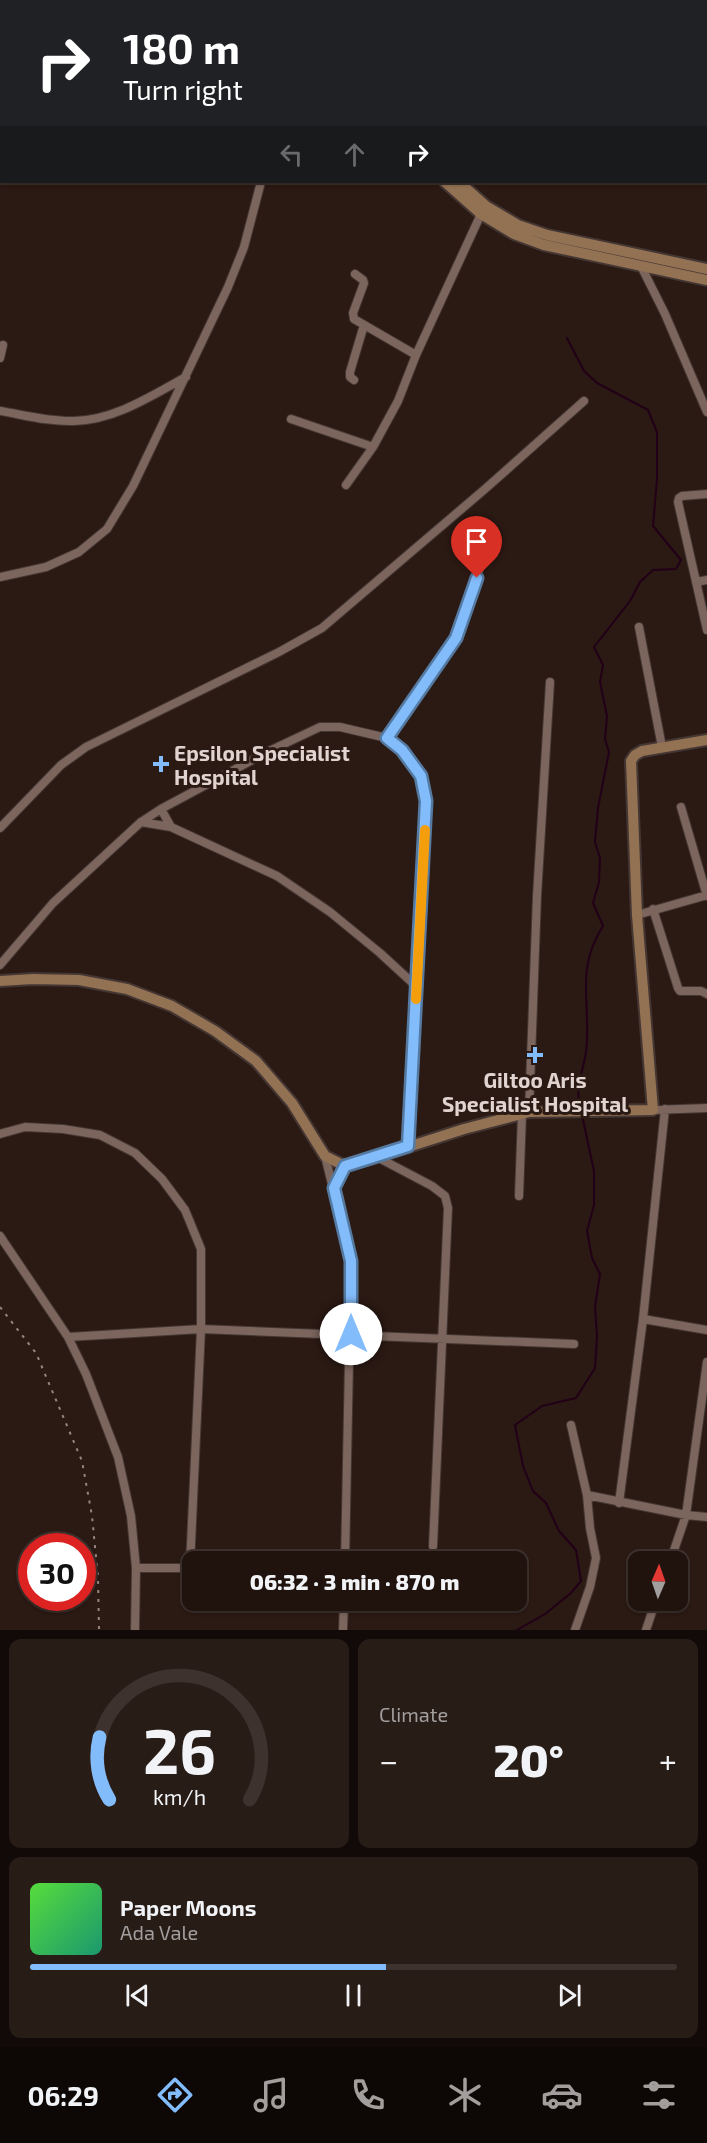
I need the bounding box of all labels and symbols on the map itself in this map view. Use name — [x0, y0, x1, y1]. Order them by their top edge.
pin — [451, 516, 502, 578]
place label: Epsilon Specialist Hospital — [174, 740, 350, 789]
marker: Epsilon Specialist Hospital — [152, 755, 170, 773]
marker: Giltoo Aris Specialist Hospital — [526, 1046, 544, 1064]
place label: Giltoo Aris Specialist Hospital — [442, 1067, 628, 1116]
position arrow — [319, 1302, 383, 1366]
speed limit sign: 30 — [18, 1533, 96, 1611]
north arrow — [628, 1551, 688, 1611]

